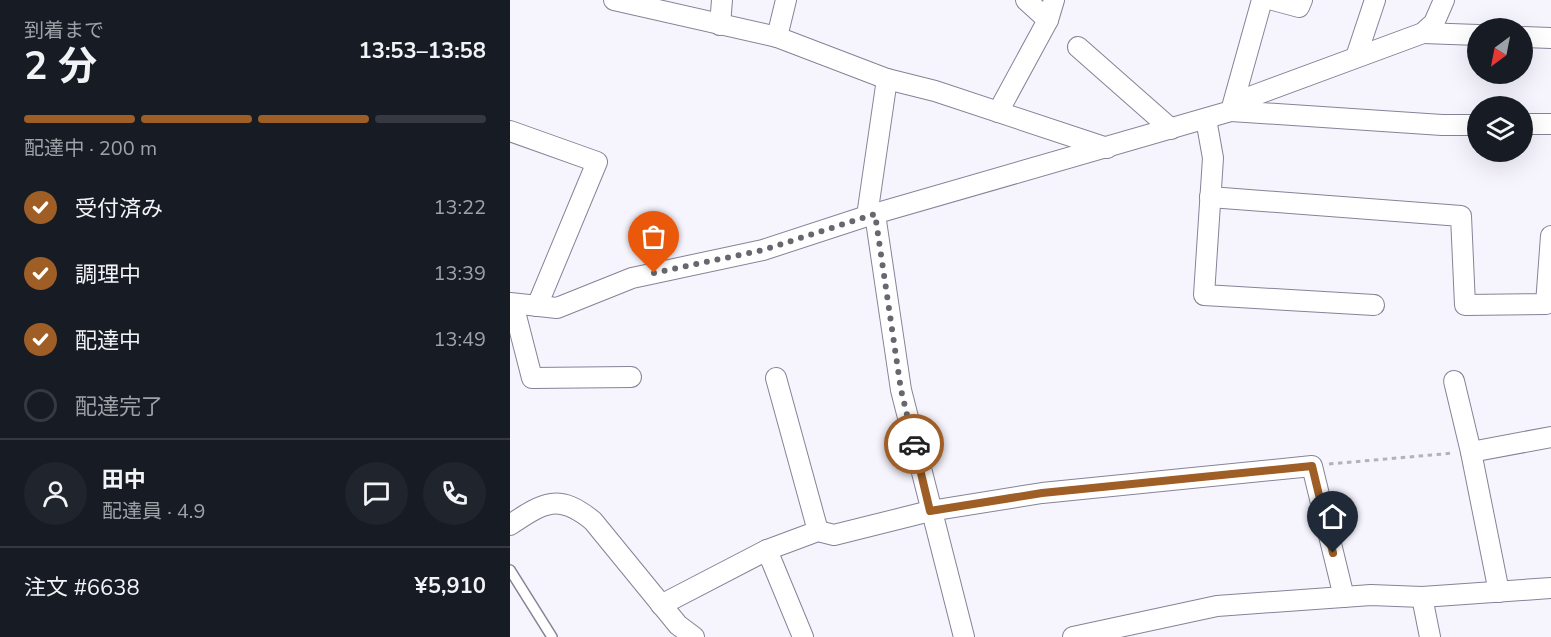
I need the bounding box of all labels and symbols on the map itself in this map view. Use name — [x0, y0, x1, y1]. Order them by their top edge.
north arrow — [1467, 18, 1533, 84]
pin — [628, 211, 679, 273]
courier — [884, 414, 944, 474]
pin — [1307, 491, 1358, 553]

